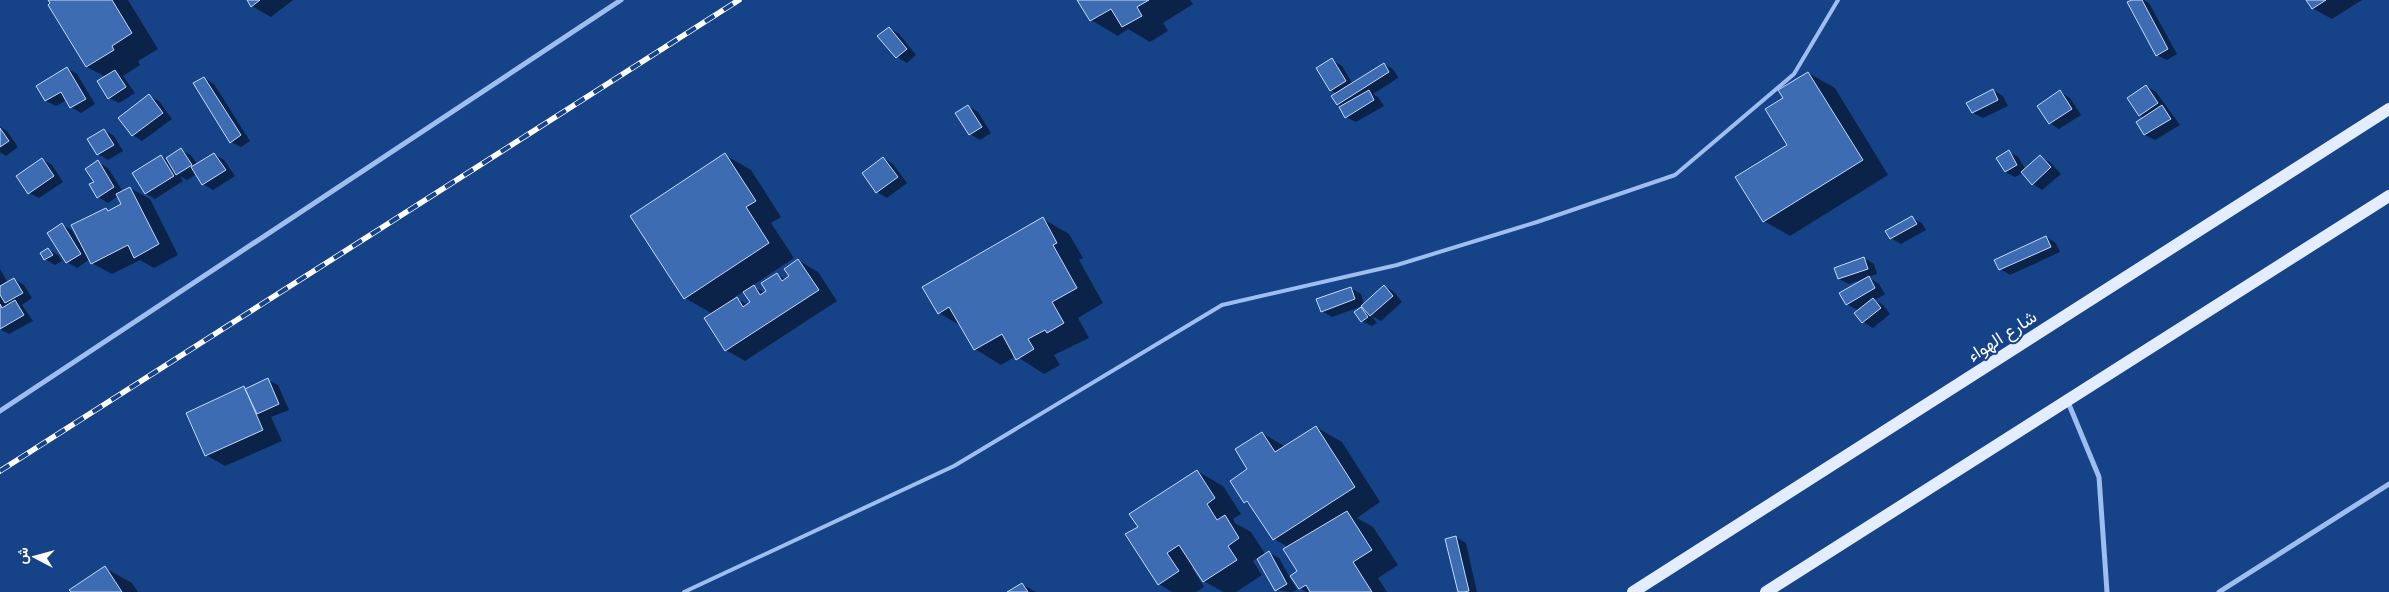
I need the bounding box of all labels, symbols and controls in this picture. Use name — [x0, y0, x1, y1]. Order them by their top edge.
street label: شارع الهواء — [1963, 305, 2041, 367]
north arrow — [10, 532, 60, 582]
text: ش — [13, 546, 32, 565]

